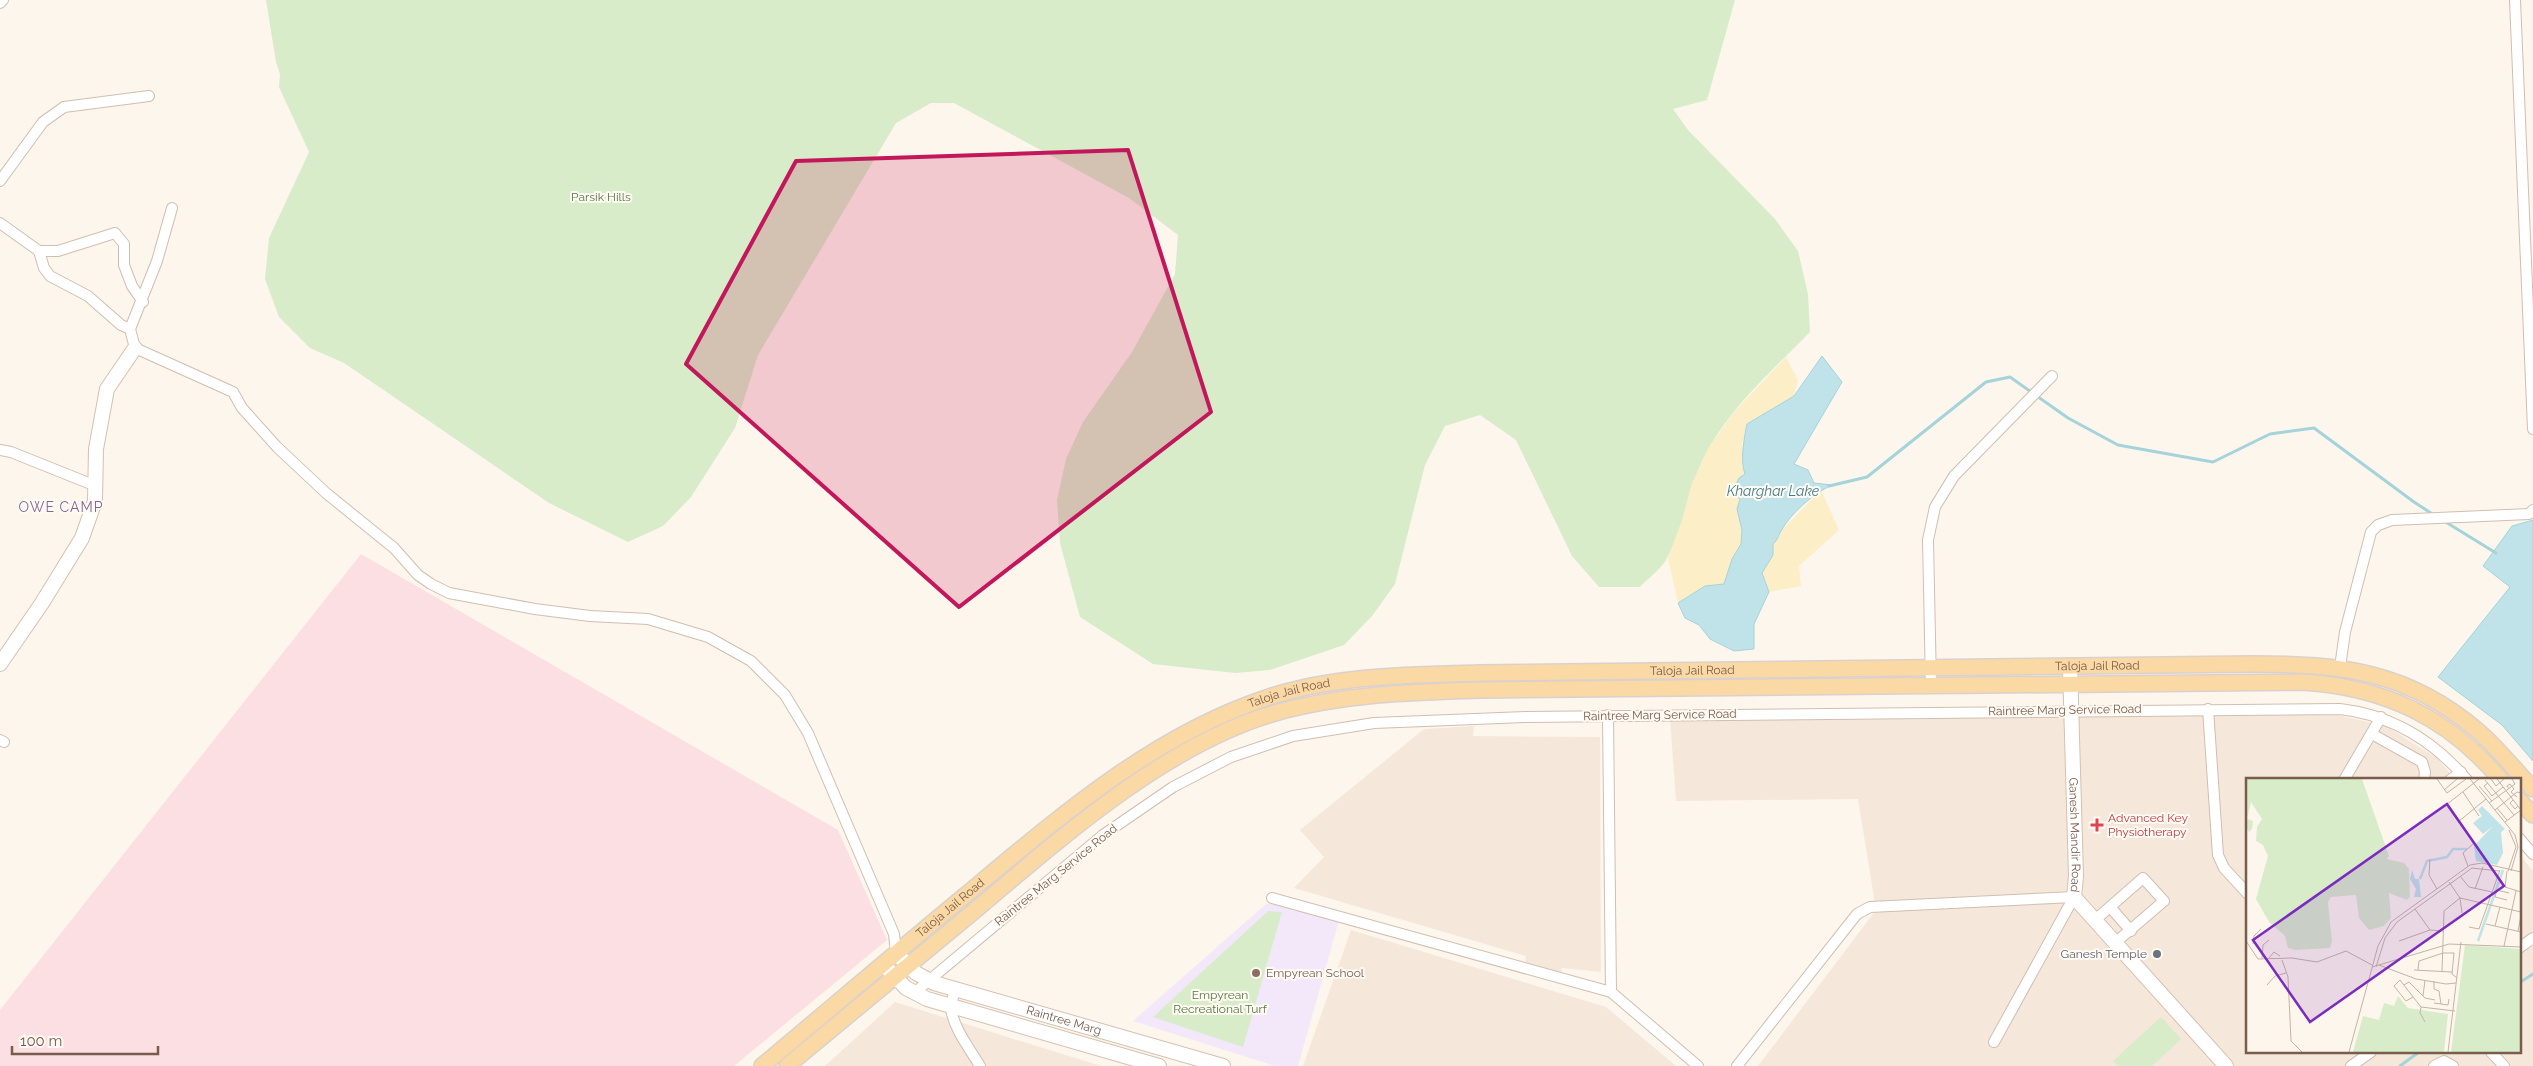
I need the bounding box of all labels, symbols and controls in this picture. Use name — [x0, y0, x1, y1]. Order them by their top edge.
park label: Parsik Hills — [571, 190, 631, 204]
water label: Kharghar Lake — [1727, 483, 1820, 499]
district label: OWE CAMP — [19, 499, 103, 515]
street label: Taloja Jail Road — [2055, 658, 2140, 673]
street label: Taloja Jail Road — [1650, 663, 1735, 678]
street label: Taloja Jail Road — [1246, 676, 1331, 711]
street label: Raintree Marg Service Road — [1988, 702, 2142, 718]
street label: Raintree Marg Service Road — [1583, 707, 1737, 723]
street label: Ganesh Mandir Road — [2066, 777, 2083, 893]
inset map — [2246, 778, 2520, 1054]
place label: Advanced Key Physiotherapy — [2108, 811, 2188, 839]
marker: Advanced Key Physiotherapy — [2090, 818, 2104, 832]
street label: Raintree Marg Service Road — [992, 821, 1120, 929]
street label: Taloja Jail Road — [913, 875, 987, 940]
place label: Ganesh Temple — [2061, 947, 2147, 961]
marker: Ganesh Temple — [2151, 948, 2163, 960]
place label: Empyrean School — [1266, 966, 1365, 980]
marker: Empyrean School — [1250, 967, 1262, 979]
park label: Empyrean Recreational Turf — [1173, 988, 1268, 1016]
street label: Raintree Marg — [1025, 1003, 1103, 1038]
scale bar — [12, 1024, 159, 1056]
text: 100 m — [20, 1032, 62, 1050]

